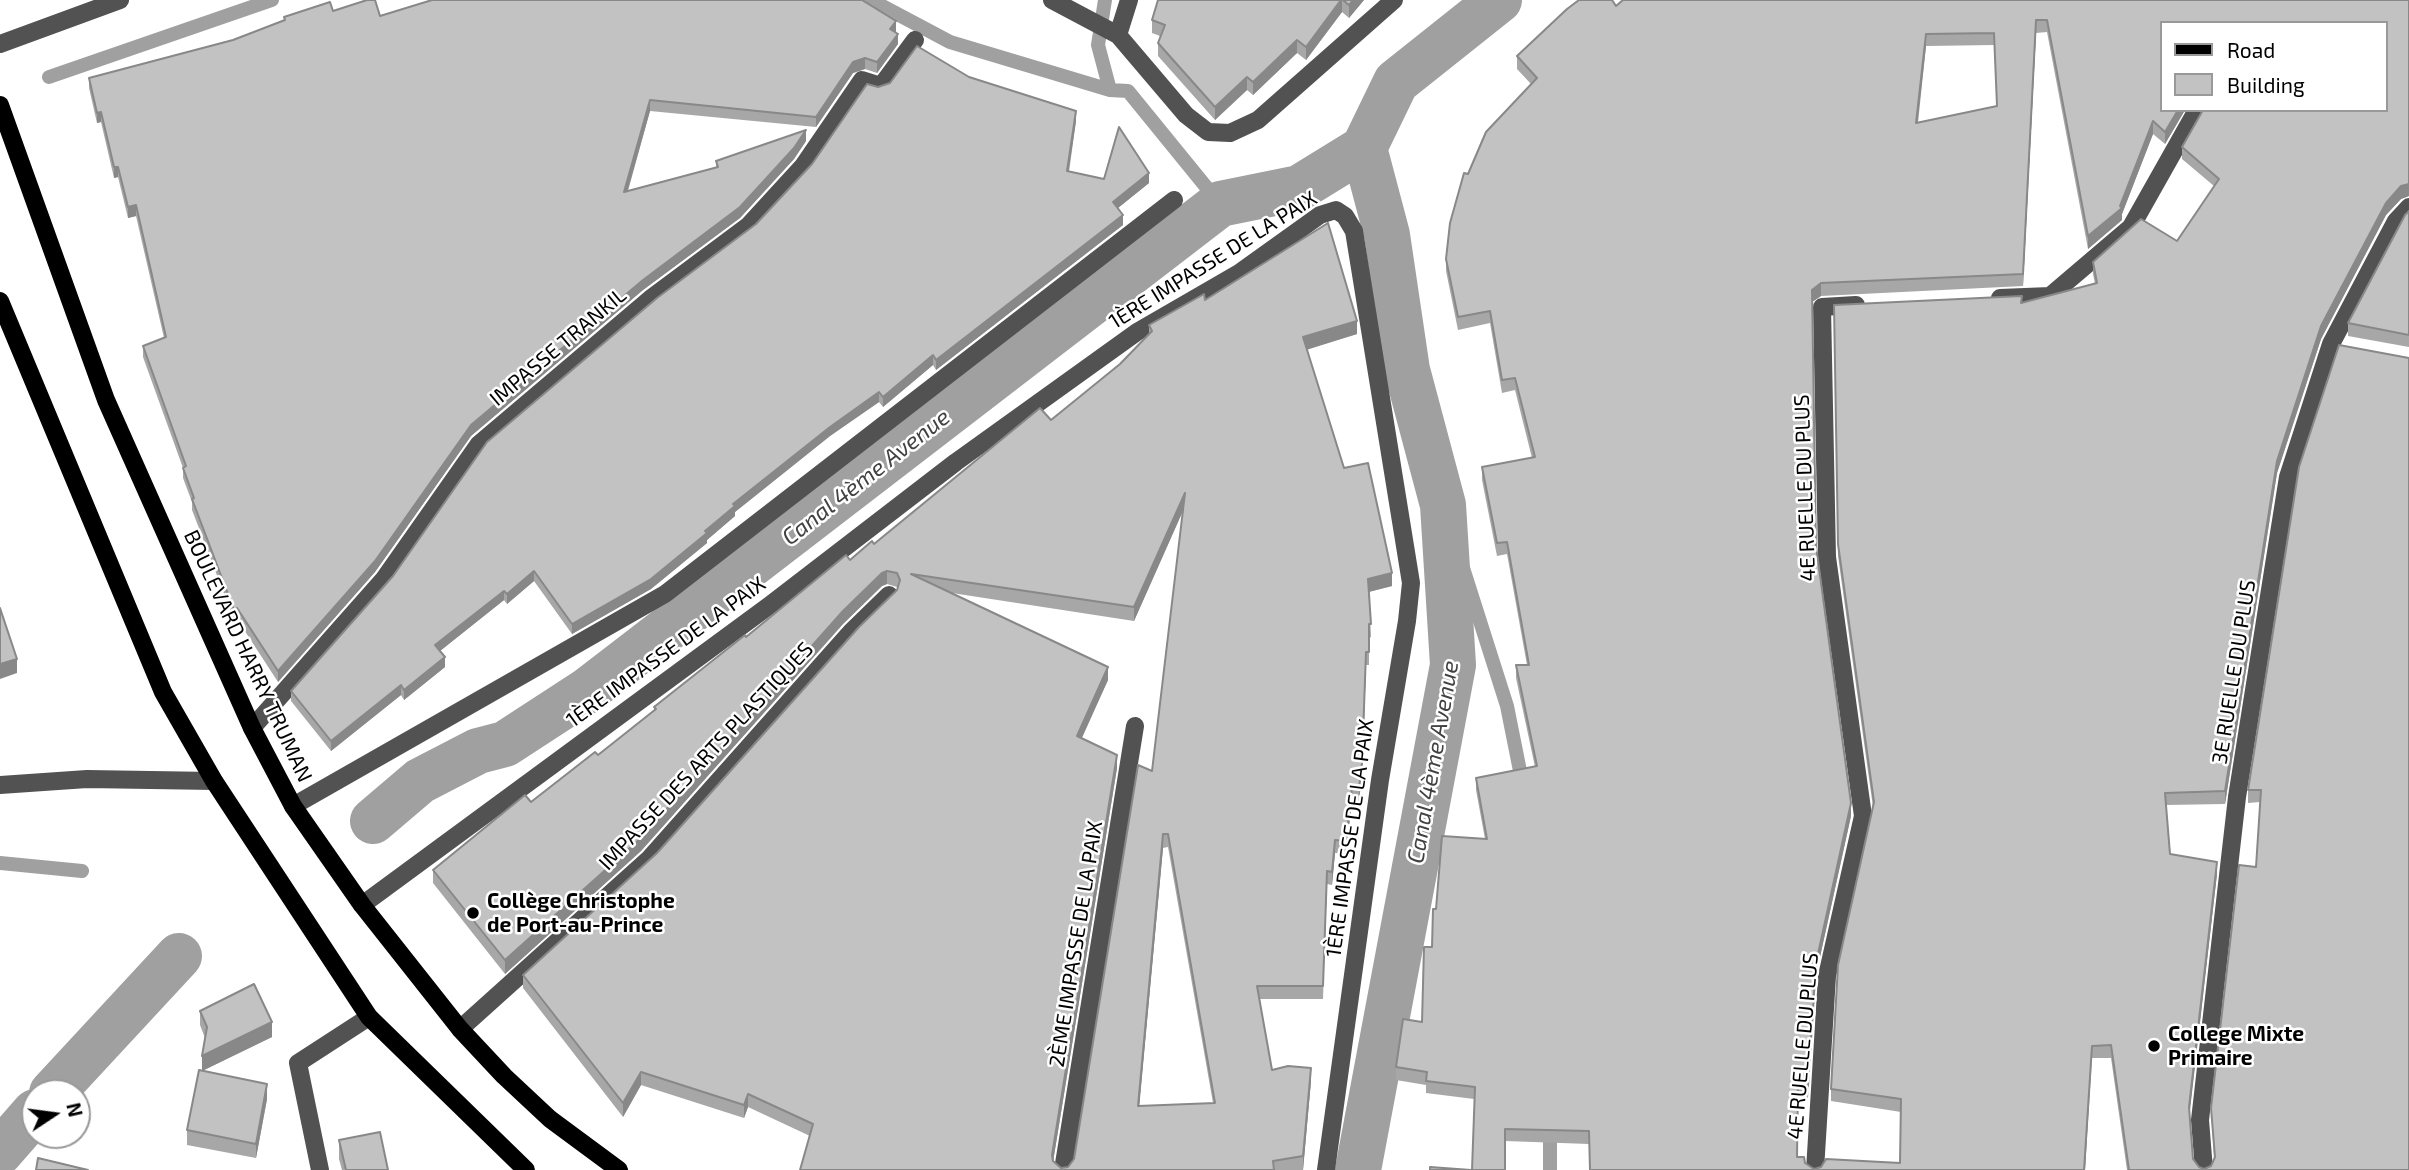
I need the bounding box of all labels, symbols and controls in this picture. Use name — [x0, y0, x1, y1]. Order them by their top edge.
legend — [2160, 21, 2388, 112]
text: Road — [2227, 37, 2275, 62]
text: Building — [2227, 72, 2305, 97]
street label: 1ÈRE IMPASSE DE LA PAIX — [1104, 186, 1322, 334]
street label: IMPASSE TRANKIL — [485, 283, 631, 411]
street label: 4E RUELLE DU PLUS — [1789, 394, 1821, 582]
water label: Canal 4ème Avenue — [777, 403, 955, 551]
street label: BOULEVARD HARRY TRUMAN — [178, 526, 318, 786]
street label: 1ÈRE IMPASSE DE LA PAIX — [561, 571, 771, 733]
street label: 3E RUELLE DU PLUS — [2207, 578, 2261, 766]
street label: IMPASSE DES ARTS PLASTIQUES — [594, 637, 818, 875]
water label: Canal 4ème Avenue — [1402, 658, 1464, 866]
street label: 1ÈRE IMPASSE DE LA PAIX — [1321, 717, 1379, 959]
street label: 2ÈME IMPASSE DE LA PAIX — [1044, 819, 1108, 1069]
place label: Collège Christophe de Port-au-Prince — [487, 888, 675, 938]
marker: Collège Christophe de Port-au-Prince — [465, 905, 481, 921]
street label: 4E RUELLE DU PLUS — [1782, 952, 1824, 1140]
place label: College Mixte Primaire — [2168, 1021, 2304, 1071]
marker: College Mixte Primaire — [2146, 1038, 2162, 1054]
north arrow — [21, 1079, 91, 1149]
text: N — [62, 1100, 88, 1119]

